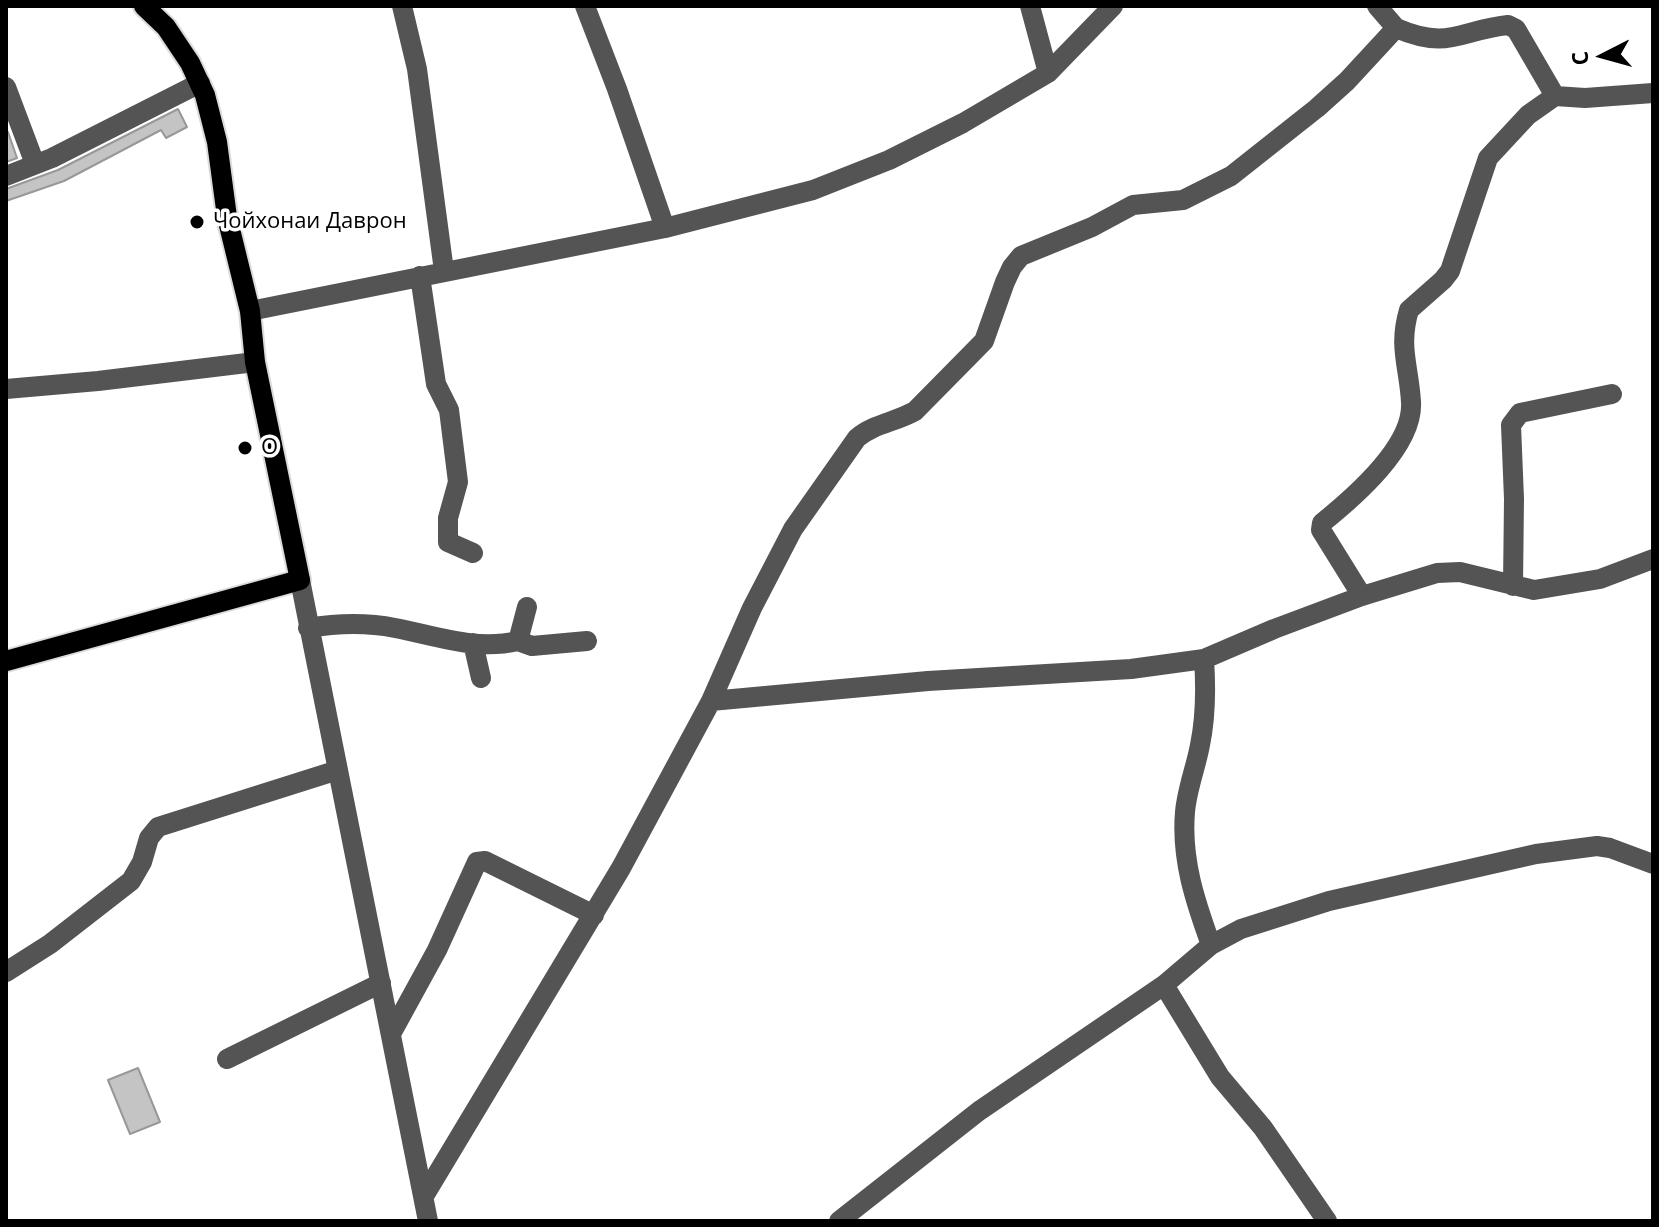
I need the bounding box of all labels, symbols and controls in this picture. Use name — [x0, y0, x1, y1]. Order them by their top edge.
north arrow — [1563, 16, 1643, 96]
text: С — [1563, 50, 1595, 67]
place label: Чойхонаи Даврон — [213, 209, 407, 235]
marker: Чойхонаи Даврон — [188, 213, 206, 231]
place label: O — [261, 435, 278, 461]
marker: O — [236, 439, 254, 457]

